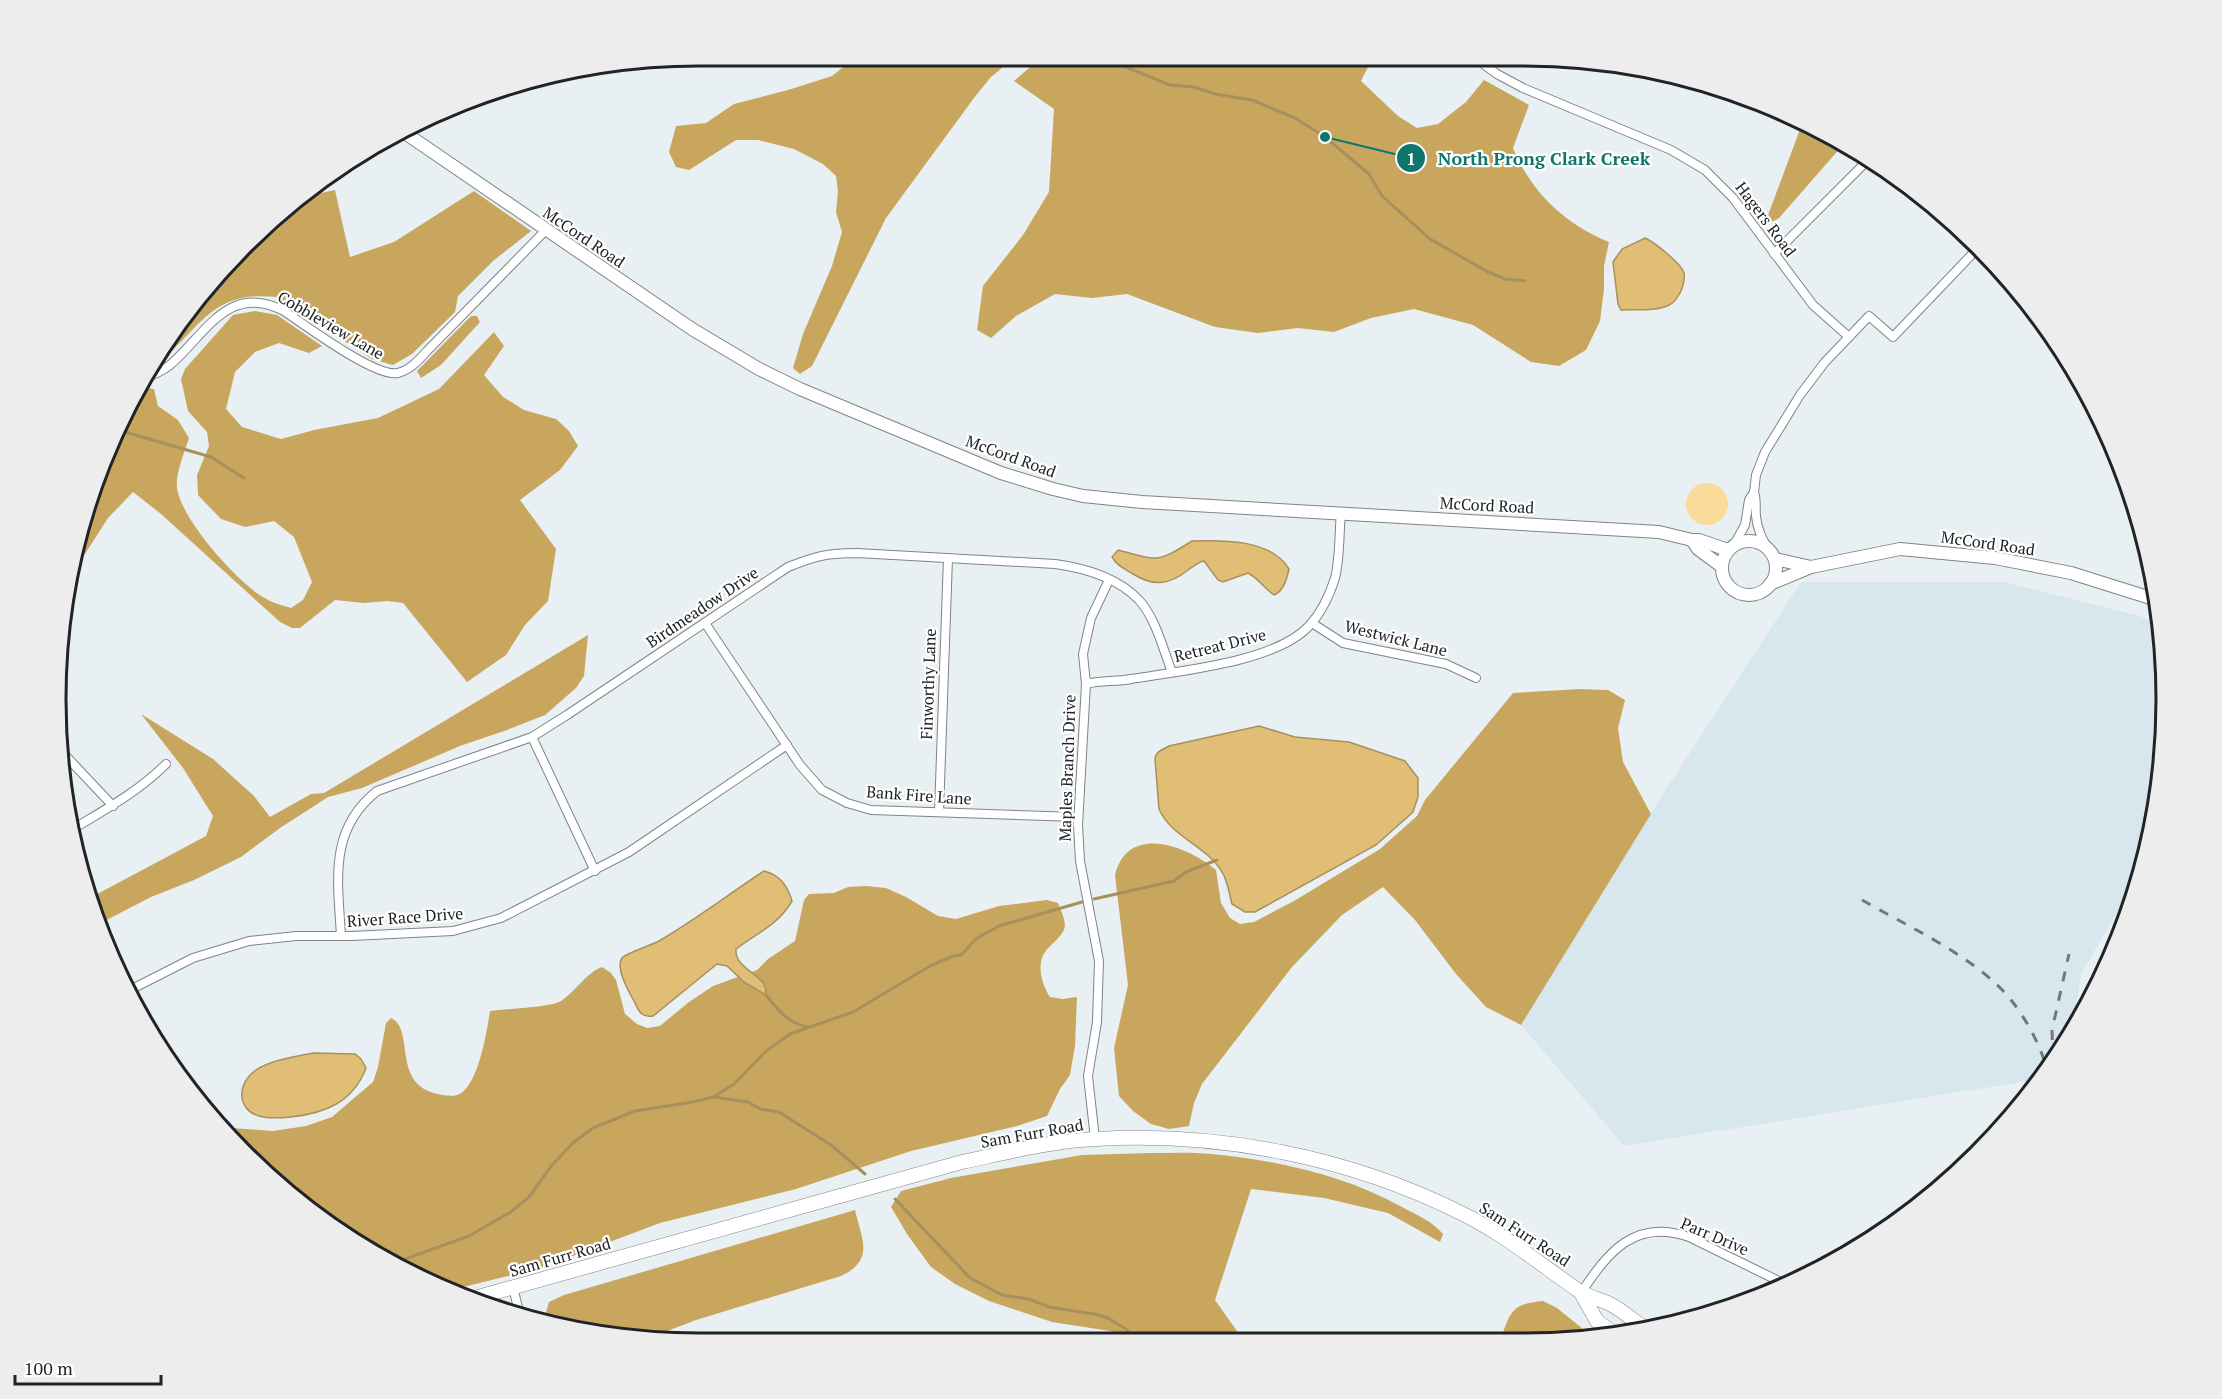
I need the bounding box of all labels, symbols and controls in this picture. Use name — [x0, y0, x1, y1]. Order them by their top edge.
callout: North Prong Clark Creek — [1396, 140, 1662, 176]
text: 1 — [1406, 146, 1416, 170]
text: North Prong Clark Creek — [1438, 146, 1651, 170]
street label: Hagers Road — [1730, 177, 1802, 261]
street label: McCord Road — [539, 201, 630, 273]
street label: Cobbleview Lane — [274, 286, 388, 364]
street label: McCord Road — [963, 429, 1059, 483]
street label: McCord Road — [1439, 492, 1535, 518]
street label: McCord Road — [1940, 526, 2037, 560]
street label: Birdmeadow Drive — [642, 561, 762, 653]
street label: Westwick Lane — [1342, 615, 1450, 661]
street label: Retreat Drive — [1172, 623, 1268, 667]
street label: Finworthy Lane — [915, 628, 941, 740]
street label: Maples Branch Drive — [1053, 694, 1081, 842]
street label: Bank Fire Lane — [866, 780, 972, 810]
street label: River Race Drive — [346, 902, 464, 932]
street label: Sam Furr Road — [979, 1113, 1085, 1153]
street label: Sam Furr Road — [1475, 1196, 1575, 1272]
street label: Parr Drive — [1678, 1212, 1752, 1260]
street label: Sam Furr Road — [507, 1232, 613, 1282]
scale bar — [15, 1348, 160, 1386]
text: 100 m — [24, 1356, 73, 1380]

